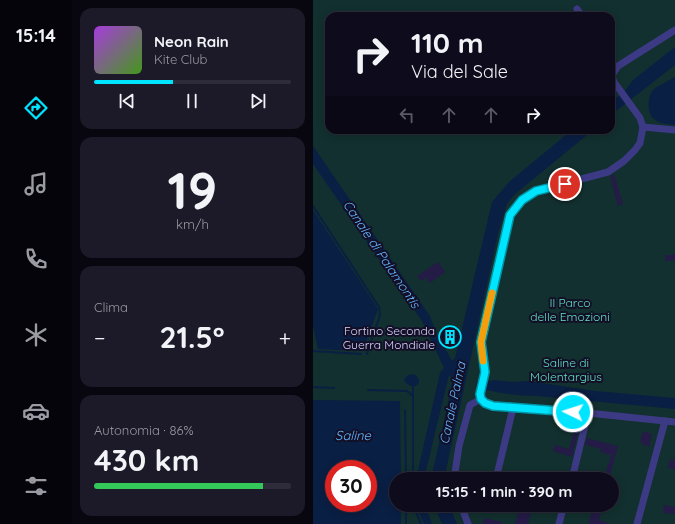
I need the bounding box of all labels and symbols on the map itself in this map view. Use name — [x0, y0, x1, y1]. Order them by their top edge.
pin — [548, 167, 582, 201]
water label: Canale di Palamontis — [340, 197, 425, 312]
park label: Il Parco delle Emozioni — [530, 295, 610, 324]
place label: Fortino Seconda Guerra Mondiale — [343, 323, 435, 352]
building icon: Fortino Seconda Guerra Mondiale — [437, 324, 463, 350]
park label: Saline di Molentargius — [530, 355, 602, 384]
water label: Canale Palma — [435, 359, 469, 446]
position arrow — [552, 391, 594, 433]
water label: Saline — [335, 427, 372, 443]
speed limit sign: 30 — [325, 460, 377, 512]

